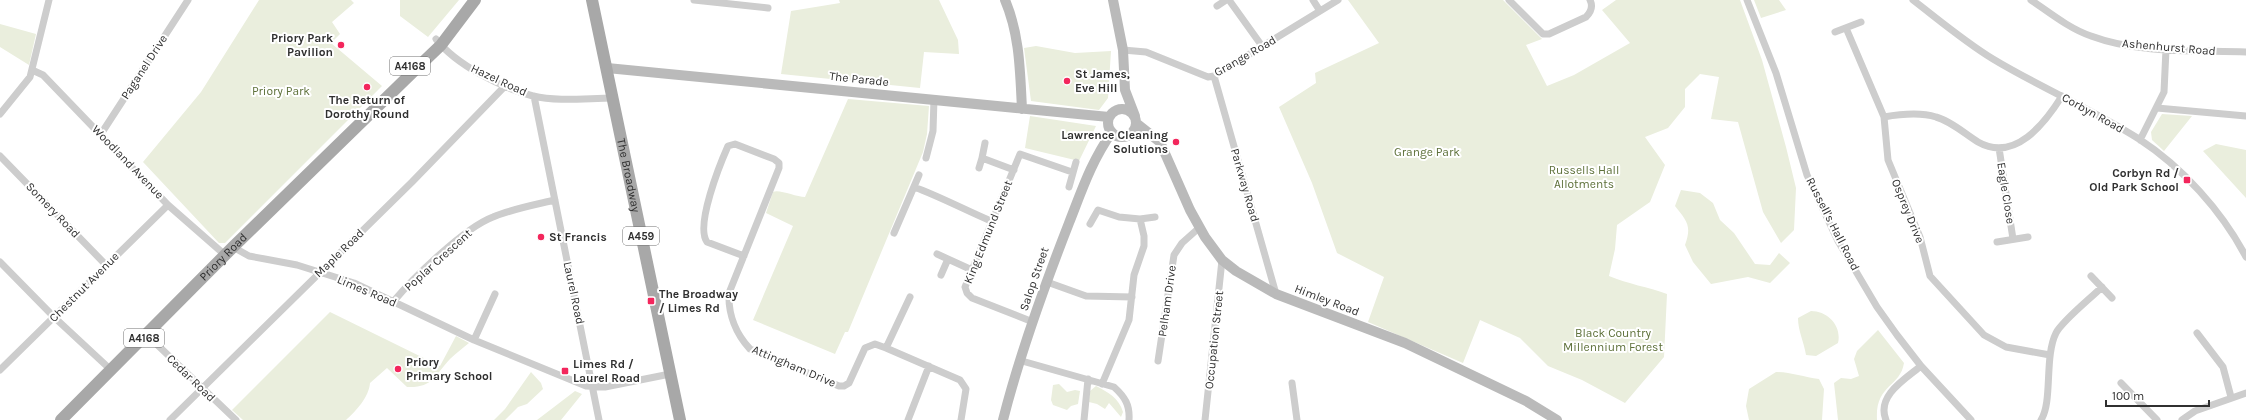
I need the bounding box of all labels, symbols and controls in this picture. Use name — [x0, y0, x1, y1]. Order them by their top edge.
place label: Priory Park Pavilion — [271, 31, 333, 59]
street label: Paganel Drive — [118, 32, 170, 102]
street label: Grange Road — [1211, 33, 1279, 79]
street label: Ashenhurst Road — [2122, 36, 2216, 58]
marker: Priory Park Pavilion — [336, 40, 346, 50]
road number: A4168 — [390, 57, 430, 75]
street label: Hazel Road — [469, 61, 529, 99]
place label: St James, Eve Hill — [1075, 67, 1130, 95]
street label: The Parade — [829, 69, 889, 89]
marker: St James, Eve Hill — [1062, 76, 1072, 86]
marker: The Return of Dorothy Round — [362, 82, 372, 92]
park label: Priory Park — [252, 84, 310, 98]
street label: Corbyn Road — [2060, 90, 2126, 136]
place label: The Return of Dorothy Round — [325, 93, 409, 121]
street label: Woodland Avenue — [89, 122, 167, 202]
place label: Lawrence Cleaning Solutions — [1061, 128, 1168, 156]
street label: The Broadway — [614, 137, 643, 214]
marker: Lawrence Cleaning Solutions — [1171, 137, 1181, 147]
park label: Grange Park — [1394, 145, 1460, 159]
street label: Parkway Road — [1228, 147, 1262, 223]
street label: Eagle Close — [1994, 161, 2018, 225]
park label: Russells Hall Allotments — [1549, 163, 1619, 191]
place label: Corbyn Rd / Old Park School — [2089, 166, 2179, 194]
street label: Russell's Hall Road — [1803, 175, 1863, 273]
marker: Corbyn Rd / Old Park School — [2182, 175, 2192, 185]
street label: Osprey Drive — [1889, 177, 1927, 245]
street label: King Edmund Street — [961, 178, 1015, 286]
street label: Somery Road — [23, 179, 83, 241]
street label: Maple Road — [311, 226, 367, 280]
street label: Poplar Crescent — [401, 226, 475, 294]
road number: A459 — [623, 227, 659, 245]
street label: Priory Road — [196, 230, 250, 284]
place label: St Francis — [549, 230, 607, 244]
marker: St Francis — [536, 232, 546, 242]
street label: Salop Street — [1017, 245, 1052, 313]
street label: Chestnut Avenue — [46, 249, 122, 325]
street label: Laurel Road — [561, 260, 587, 326]
street label: Pelham Drive — [1155, 264, 1179, 338]
street label: Limes Road — [335, 272, 399, 310]
street label: Himley Road — [1293, 281, 1361, 319]
place label: The Broadway / Limes Rd — [659, 287, 738, 315]
street label: Occupation Street — [1202, 290, 1226, 390]
marker: The Broadway / Limes Rd — [646, 296, 656, 306]
park label: Black Country Millennium Forest — [1563, 326, 1663, 354]
road number: A4168 — [124, 329, 164, 347]
street label: Attingham Drive — [750, 342, 838, 390]
street label: Cedar Road — [164, 351, 218, 405]
place label: Priory Primary School — [406, 355, 493, 383]
place label: Limes Rd / Laurel Road — [573, 357, 640, 385]
marker: Priory Primary School — [393, 364, 403, 374]
marker: Limes Rd / Laurel Road — [560, 366, 570, 376]
scale bar — [2106, 382, 2209, 408]
text: 100 m — [2112, 389, 2144, 403]

